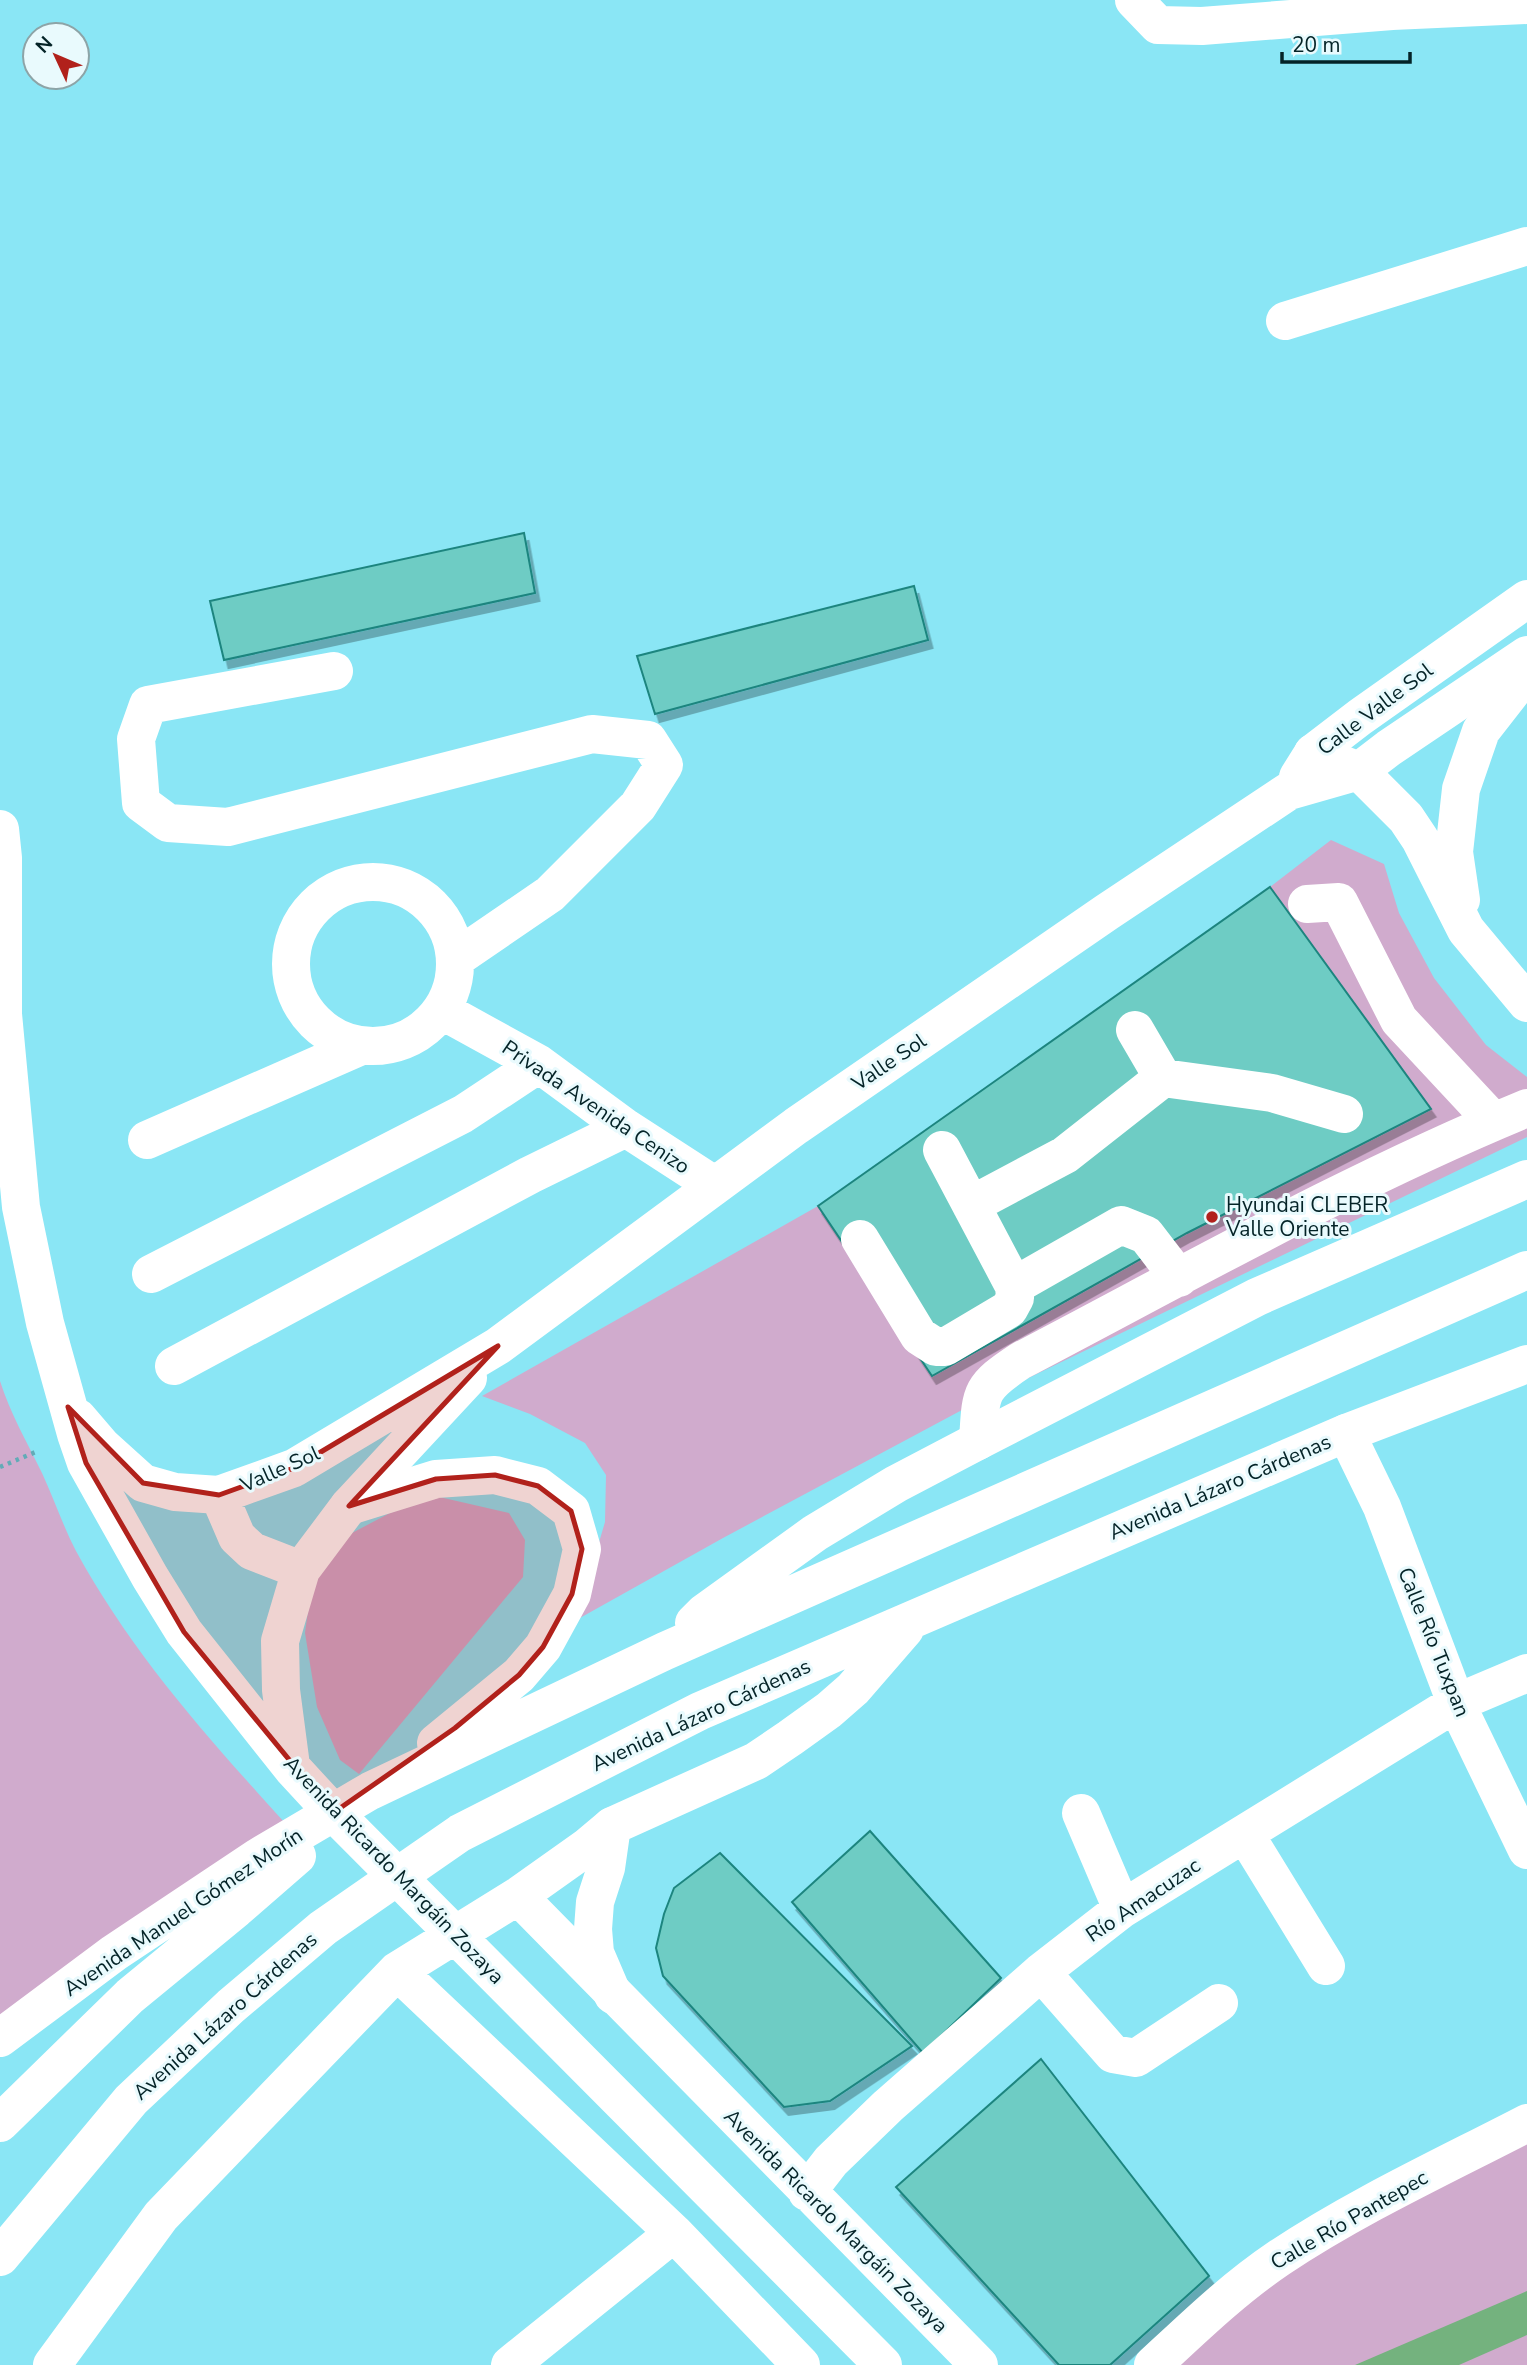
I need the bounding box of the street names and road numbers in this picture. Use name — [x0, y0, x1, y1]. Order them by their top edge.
street label: Calle Valle Sol — [1311, 656, 1439, 762]
street label: Valle Sol — [845, 1026, 932, 1098]
street label: Privada Avenida Cenizo — [497, 1034, 695, 1180]
street label: Avenida Lázaro Cárdenas — [1105, 1427, 1335, 1547]
street label: Valle Sol — [235, 1439, 325, 1499]
street label: Calle Río Tuxpan — [1391, 1563, 1477, 1721]
street label: Avenida Lázaro Cárdenas — [587, 1652, 815, 1778]
street label: Avenida Ricardo Margáin Zozaya — [277, 1750, 511, 1990]
street label: Avenida Manuel Gómez Morín — [58, 1821, 308, 2003]
street label: Río Amacuzac — [1080, 1851, 1206, 1949]
street label: Avenida Lázaro Cárdenas — [127, 1926, 323, 2106]
street label: Avenida Ricardo Margáin Zozaya — [718, 2103, 954, 2339]
street label: Calle Río Pantepec — [1265, 2163, 1433, 2276]

